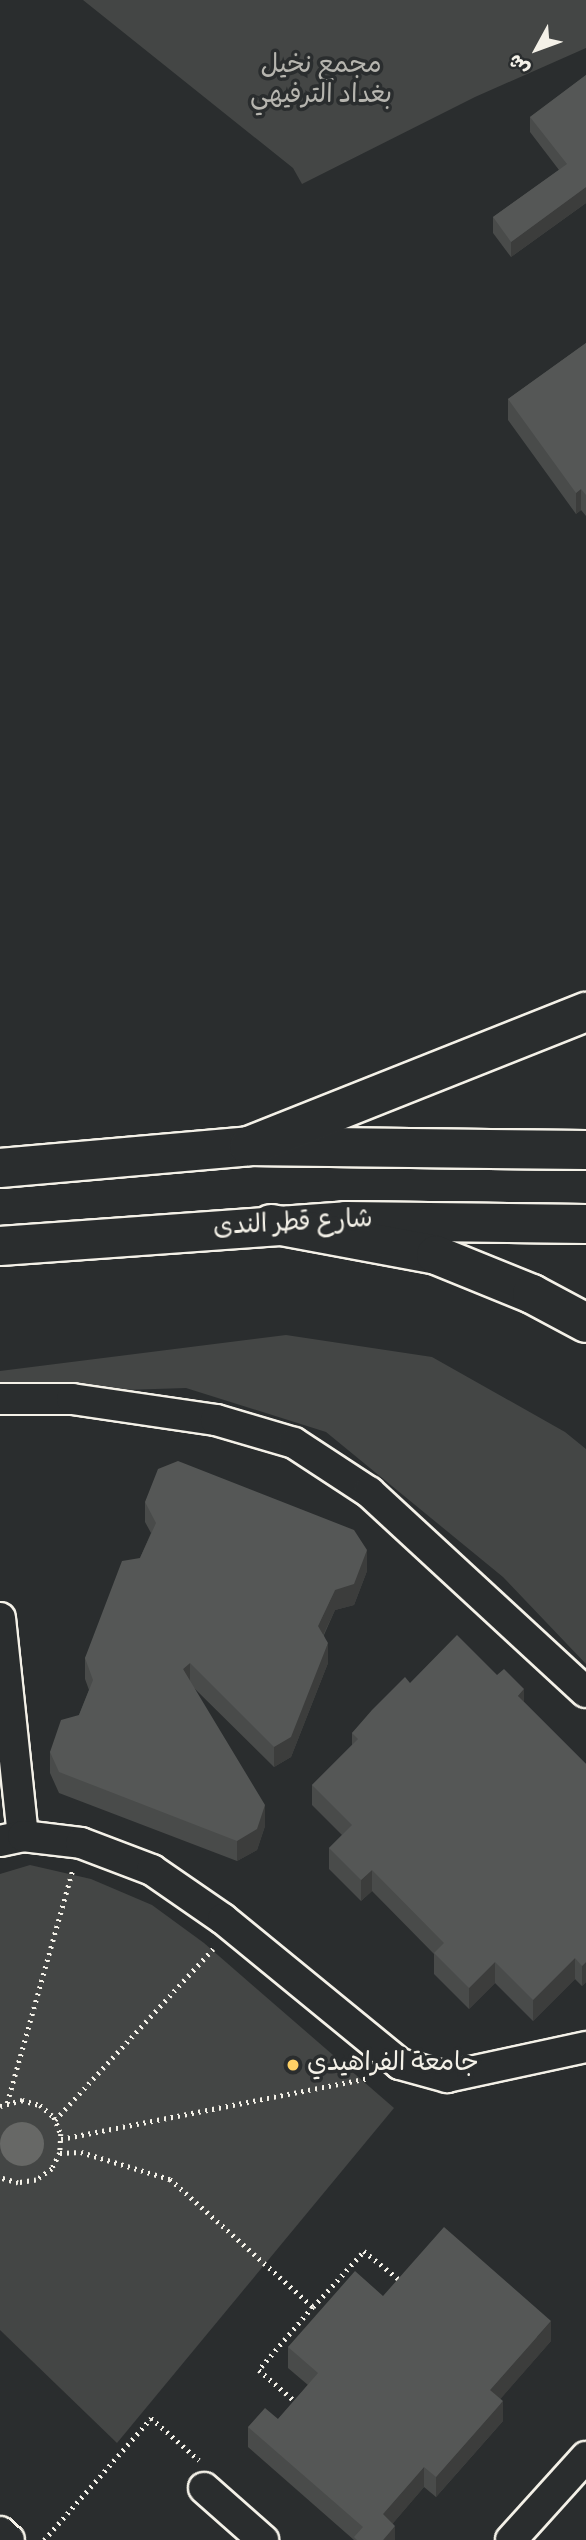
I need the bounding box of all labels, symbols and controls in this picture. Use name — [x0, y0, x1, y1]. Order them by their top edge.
north arrow — [502, 14, 572, 84]
text: ش — [504, 46, 538, 80]
park label: مجمع نخيل بغداد الترفيهي — [250, 51, 392, 112]
street label: شارع قطر الندى — [212, 1205, 374, 1245]
place label: جامعة الفراهيدي — [307, 2049, 479, 2081]
marker: جامعة الفراهيدي — [285, 2057, 301, 2073]

